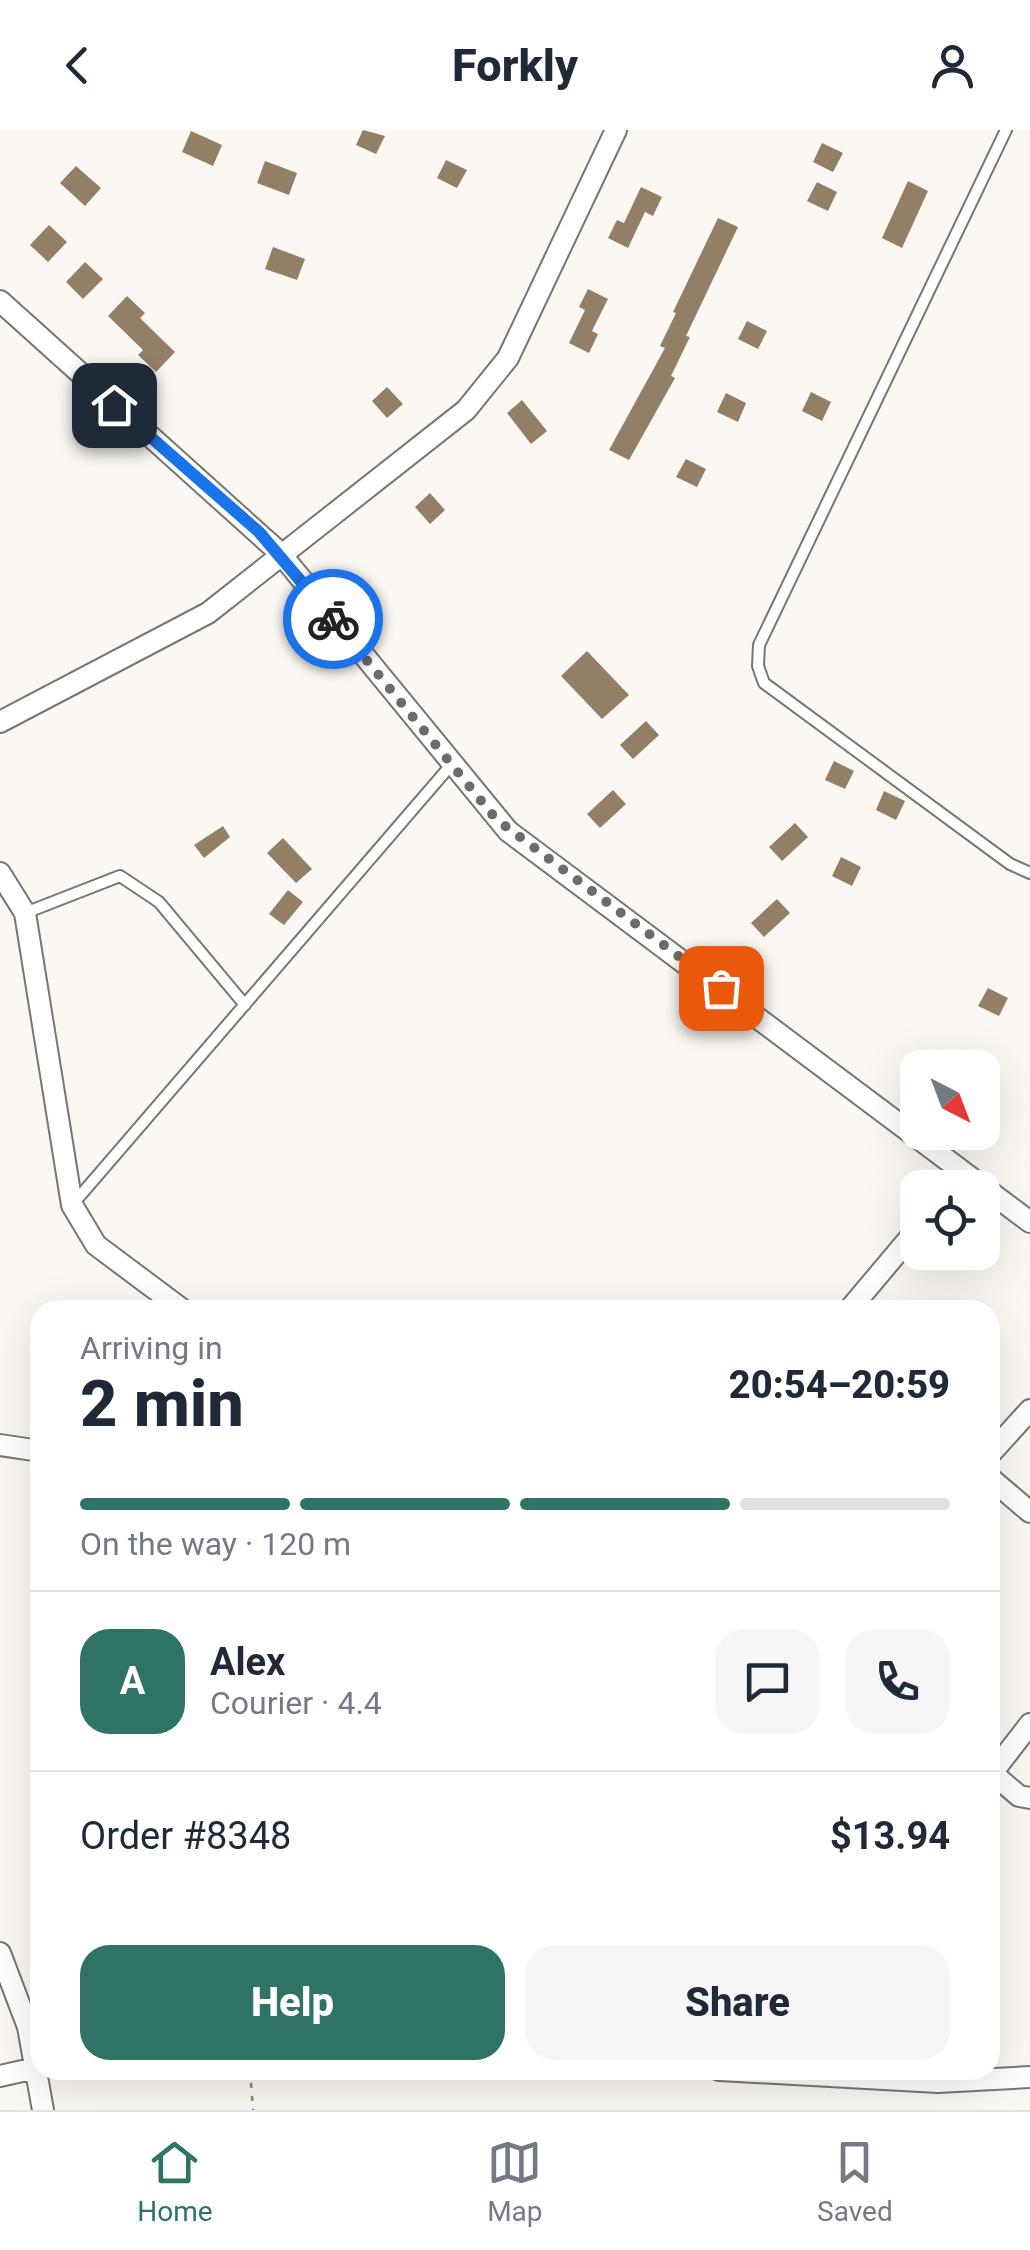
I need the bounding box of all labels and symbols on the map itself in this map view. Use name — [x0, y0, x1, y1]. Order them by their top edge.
pin — [72, 363, 157, 448]
courier — [283, 569, 383, 669]
pin — [679, 946, 764, 1031]
north arrow — [900, 1050, 1000, 1150]

